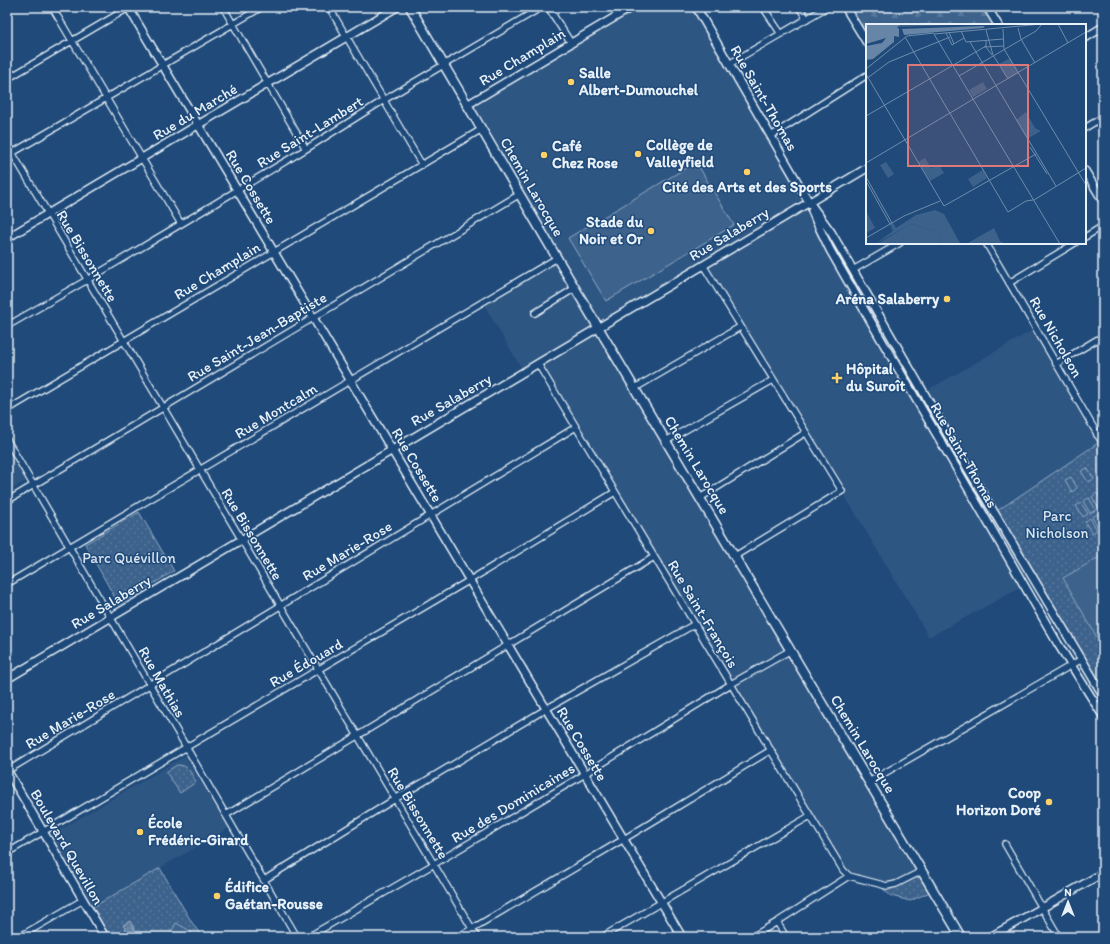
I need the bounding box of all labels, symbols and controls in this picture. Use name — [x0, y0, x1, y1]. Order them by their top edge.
street label: Rue Champlain — [476, 24, 568, 90]
inset map — [866, 24, 1086, 244]
street label: Rue Saint-Thomas — [726, 42, 802, 154]
place label: Salle Albert-Dumouchel — [578, 64, 699, 99]
marker: Salle Albert-Dumouchel — [566, 77, 576, 87]
street label: Rue du Marché — [149, 80, 241, 144]
street label: Rue Saint-Lambert — [254, 92, 367, 172]
street label: Chemin Larocque — [496, 134, 568, 240]
place label: Collège de Valleyfield — [646, 136, 715, 172]
place label: Café Chez Rose — [552, 137, 618, 172]
street label: Rue Cossette — [222, 147, 280, 227]
marker: Collège de Valleyfield — [633, 149, 643, 159]
marker: Café Chez Rose — [539, 150, 549, 160]
marker: Cité des Arts et des Sports — [742, 167, 752, 177]
place label: Cité des Arts et des Sports — [662, 178, 832, 197]
street label: Rue Salaberry — [686, 203, 772, 265]
street label: Rue Bissonnette — [52, 207, 122, 305]
place label: Stade du Noir et Or — [579, 213, 644, 248]
marker: Stade du Noir et Or — [646, 226, 656, 236]
street label: Rue Champlain — [171, 238, 263, 304]
street label: Rue Saint-Jean-Baptiste — [184, 288, 330, 386]
place label: Aréna Salaberry — [835, 290, 940, 309]
street label: Rue Nicholson — [1026, 293, 1086, 381]
marker: Aréna Salaberry — [942, 294, 952, 304]
place label: Hôpital du Suroît — [846, 360, 906, 395]
street label: Rue Salaberry — [408, 370, 494, 430]
marker: Hôpital du Suroît — [831, 372, 843, 384]
street label: Rue Montcalm — [232, 379, 320, 443]
street label: Rue Saint-Thomas — [926, 399, 1002, 511]
street label: Chemin Larocque — [661, 413, 733, 517]
street label: Rue Cossette — [388, 425, 446, 505]
street label: Rue Bissonnette — [217, 485, 287, 583]
park label: Parc Nicholson — [1026, 507, 1088, 542]
street label: Rue Marie-Rose — [299, 517, 395, 585]
park label: Parc Quévillon — [82, 549, 176, 567]
street label: Rue Saint-François — [664, 557, 742, 671]
street label: Rue Salaberry — [68, 571, 154, 633]
street label: Rue Édouard — [266, 635, 346, 691]
street label: Rue Mathias — [134, 643, 190, 721]
street label: Rue Marie-Rose — [22, 685, 118, 753]
street label: Chemin Larocque — [827, 692, 899, 796]
street label: Rue Cossette — [553, 704, 611, 784]
street label: Rue des Dominicaines — [448, 759, 578, 847]
street label: Rue Bissonnette — [383, 764, 453, 862]
place label: Coop Horizon Doré — [956, 784, 1041, 819]
street label: Boulevard Quevillon — [27, 786, 107, 908]
marker: Coop Horizon Doré — [1044, 797, 1054, 807]
place label: École Frédéric-Girard — [148, 813, 249, 849]
marker: École Frédéric-Girard — [135, 827, 145, 837]
place label: Édifice Gaétan-Rousse — [225, 877, 323, 913]
north arrow — [1048, 882, 1088, 922]
text: N — [1064, 886, 1072, 899]
marker: Édifice Gaétan-Rousse — [212, 891, 222, 901]

